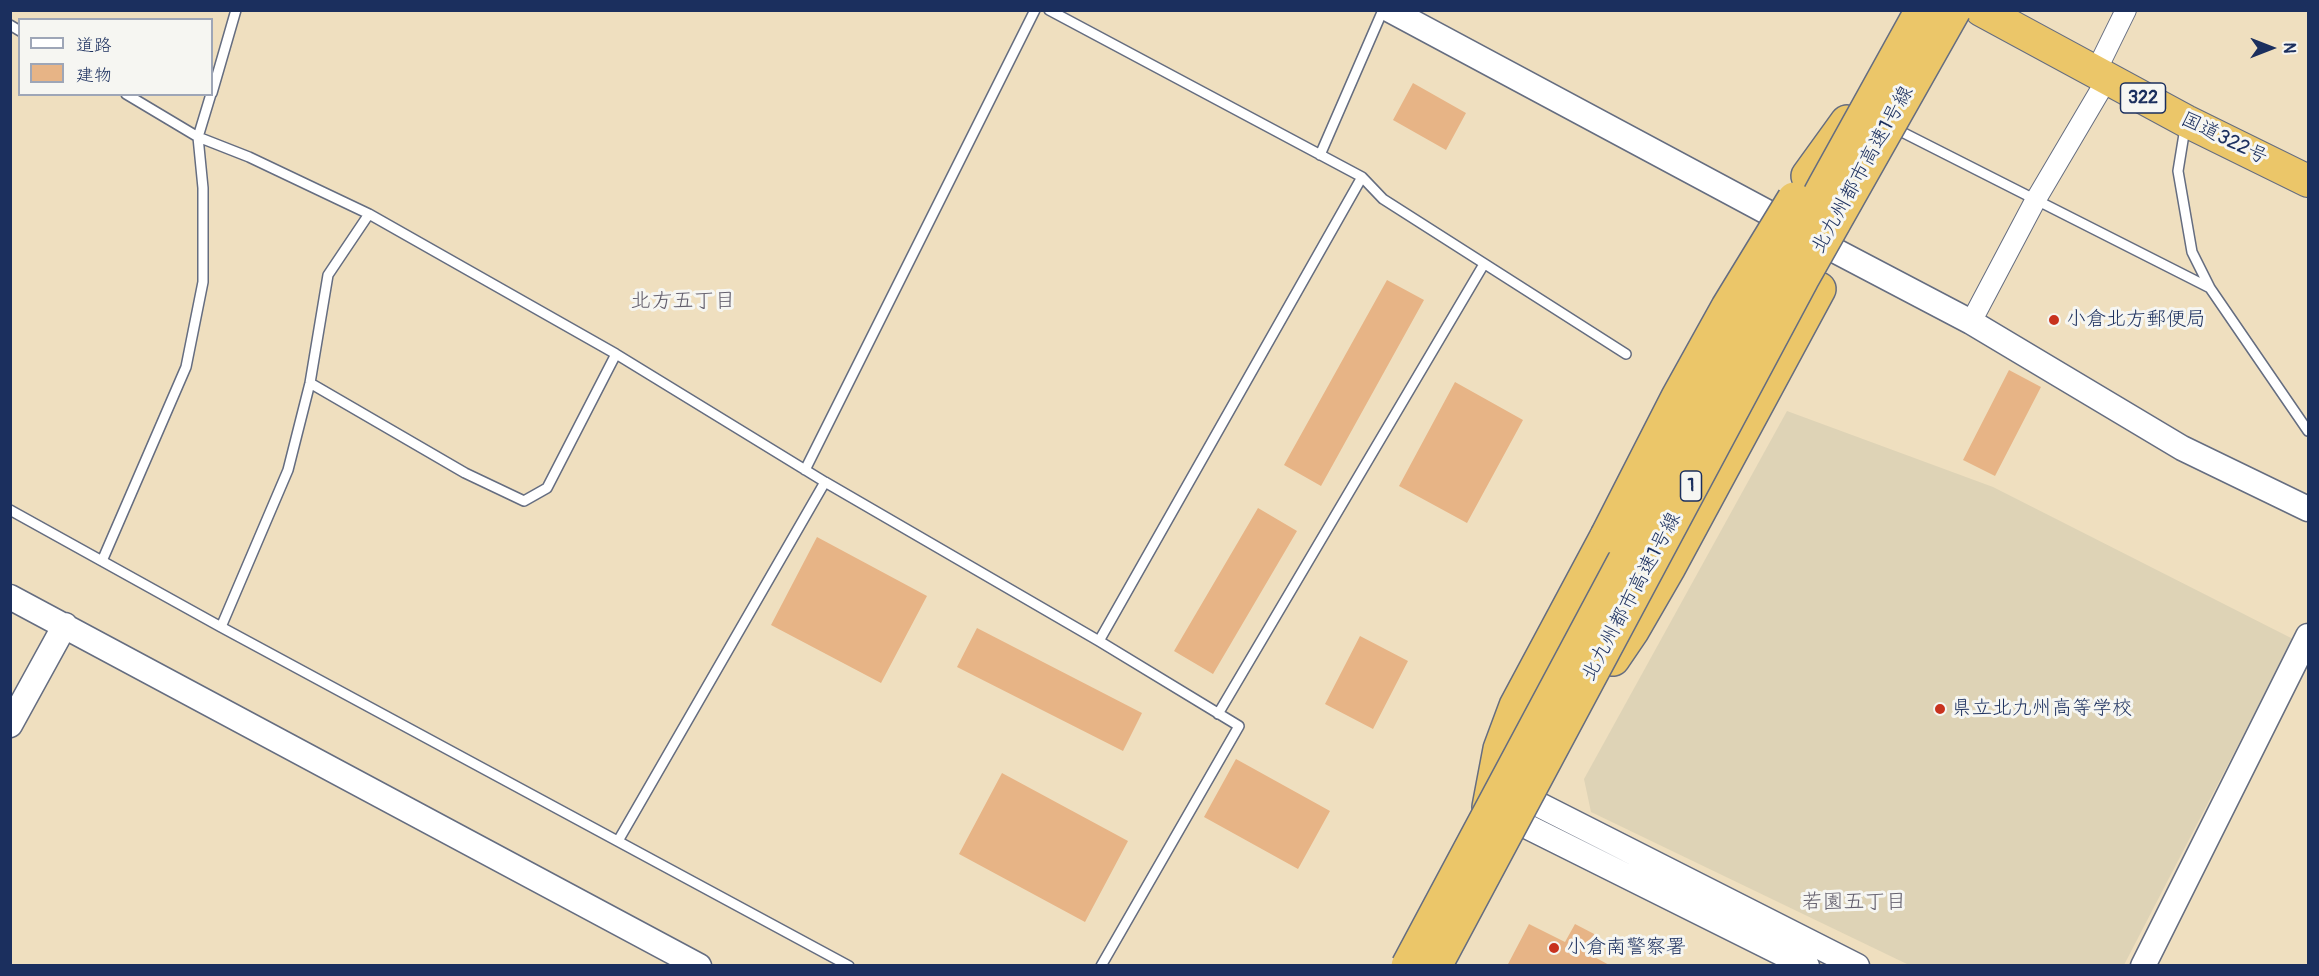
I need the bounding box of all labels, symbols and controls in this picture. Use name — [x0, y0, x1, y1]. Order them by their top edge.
legend — [18, 18, 213, 96]
north arrow — [2241, 18, 2301, 78]
text: 道路 — [76, 34, 112, 57]
text: N — [2279, 43, 2299, 53]
text: 建物 — [76, 64, 112, 87]
street label: 北九州都市高速1号線 — [1807, 82, 1919, 258]
road number: 322 — [2120, 83, 2166, 113]
street label: 国道322号 — [2177, 108, 2271, 170]
district label: 北方五丁目 — [631, 289, 735, 315]
place label: 小倉北方郵便局 — [2066, 308, 2206, 332]
marker: 小倉北方郵便局 — [2047, 313, 2061, 327]
road number: 1 — [1680, 471, 1702, 501]
street label: 北九州都市高速1号線 — [1577, 508, 1687, 686]
place label: 県立北九州高等学校 — [1952, 697, 2132, 721]
marker: 県立北九州高等学校 — [1933, 702, 1947, 716]
district label: 若園五丁目 — [1802, 890, 1906, 916]
place label: 小倉南警察署 — [1566, 936, 1686, 960]
marker: 小倉南警察署 — [1547, 941, 1561, 955]

